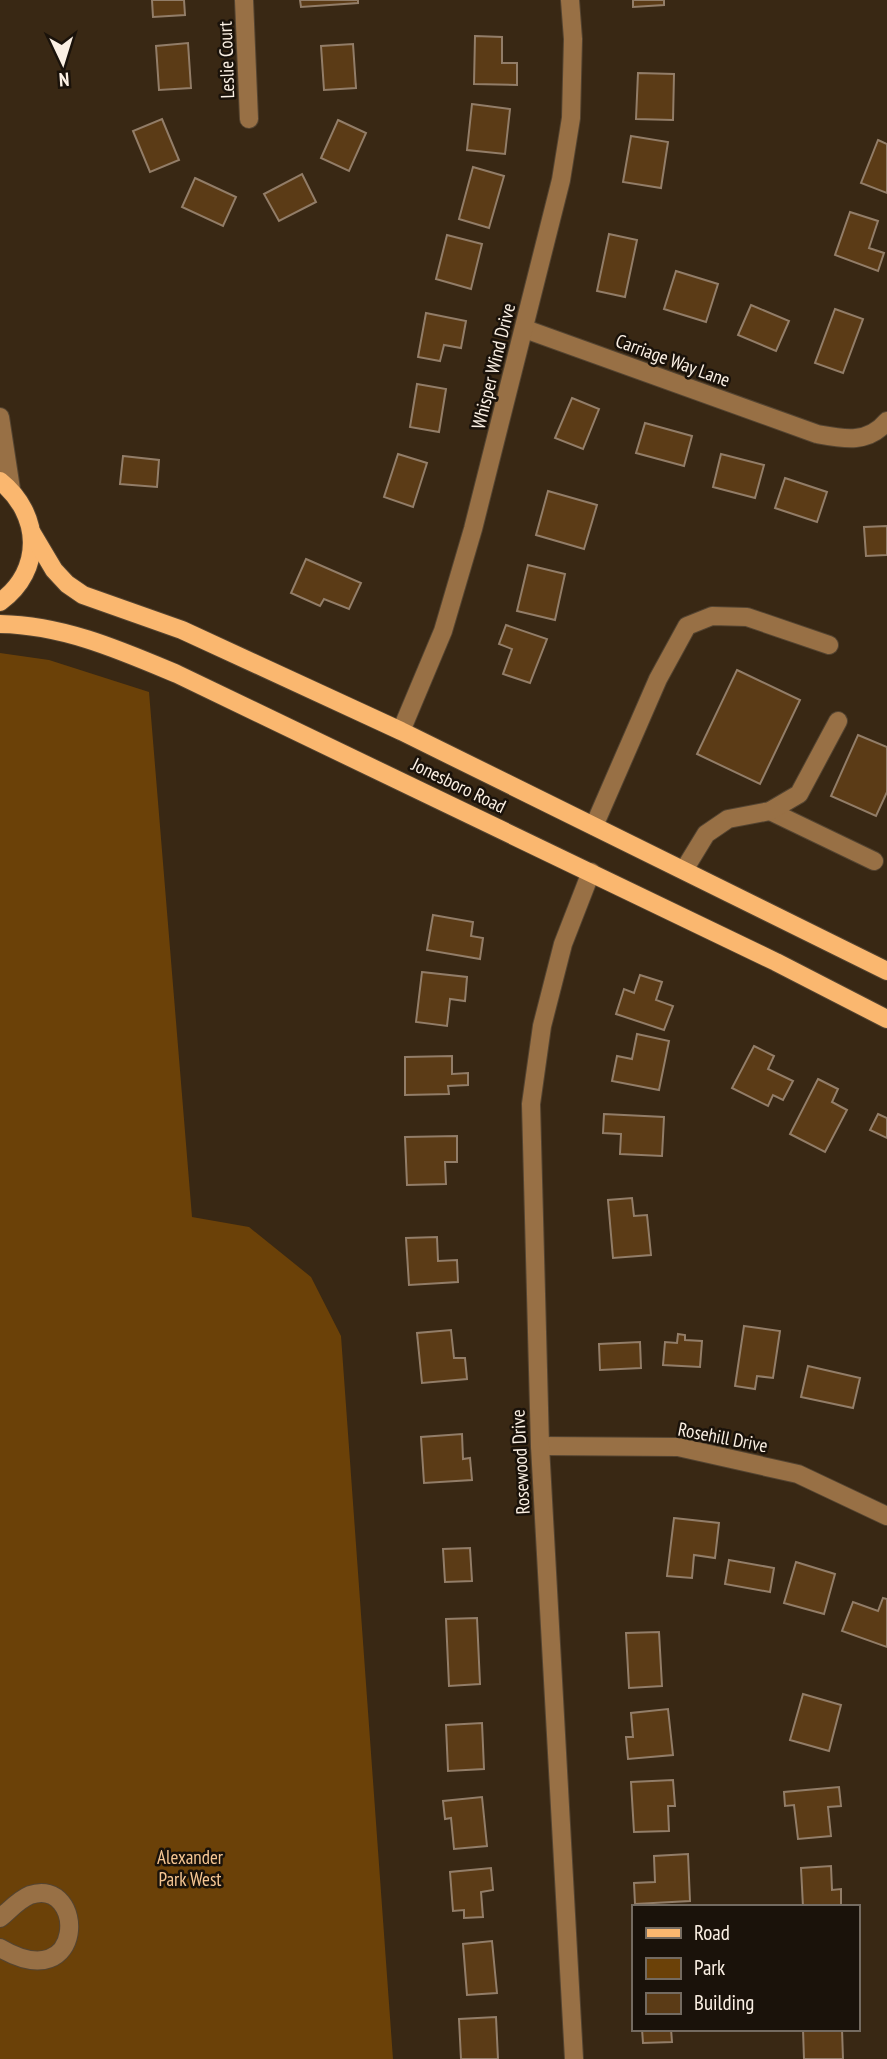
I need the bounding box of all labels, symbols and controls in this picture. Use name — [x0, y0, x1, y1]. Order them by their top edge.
street label: Leslie Court — [213, 20, 239, 99]
north arrow — [28, 28, 98, 98]
text: N — [58, 68, 70, 92]
street label: Whisper Wind Drive — [466, 301, 520, 431]
street label: Carriage Way Lane — [613, 328, 733, 392]
street label: Jonesboro Road — [407, 751, 510, 818]
street label: Rosewood Drive — [505, 1409, 535, 1515]
street label: Rosehill Drive — [676, 1417, 770, 1457]
park label: Alexander Park West — [157, 1845, 224, 1891]
legend — [632, 1905, 859, 2031]
text: Road — [694, 1919, 730, 1946]
text: Park — [694, 1954, 725, 1981]
text: Building — [694, 1989, 754, 2016]

